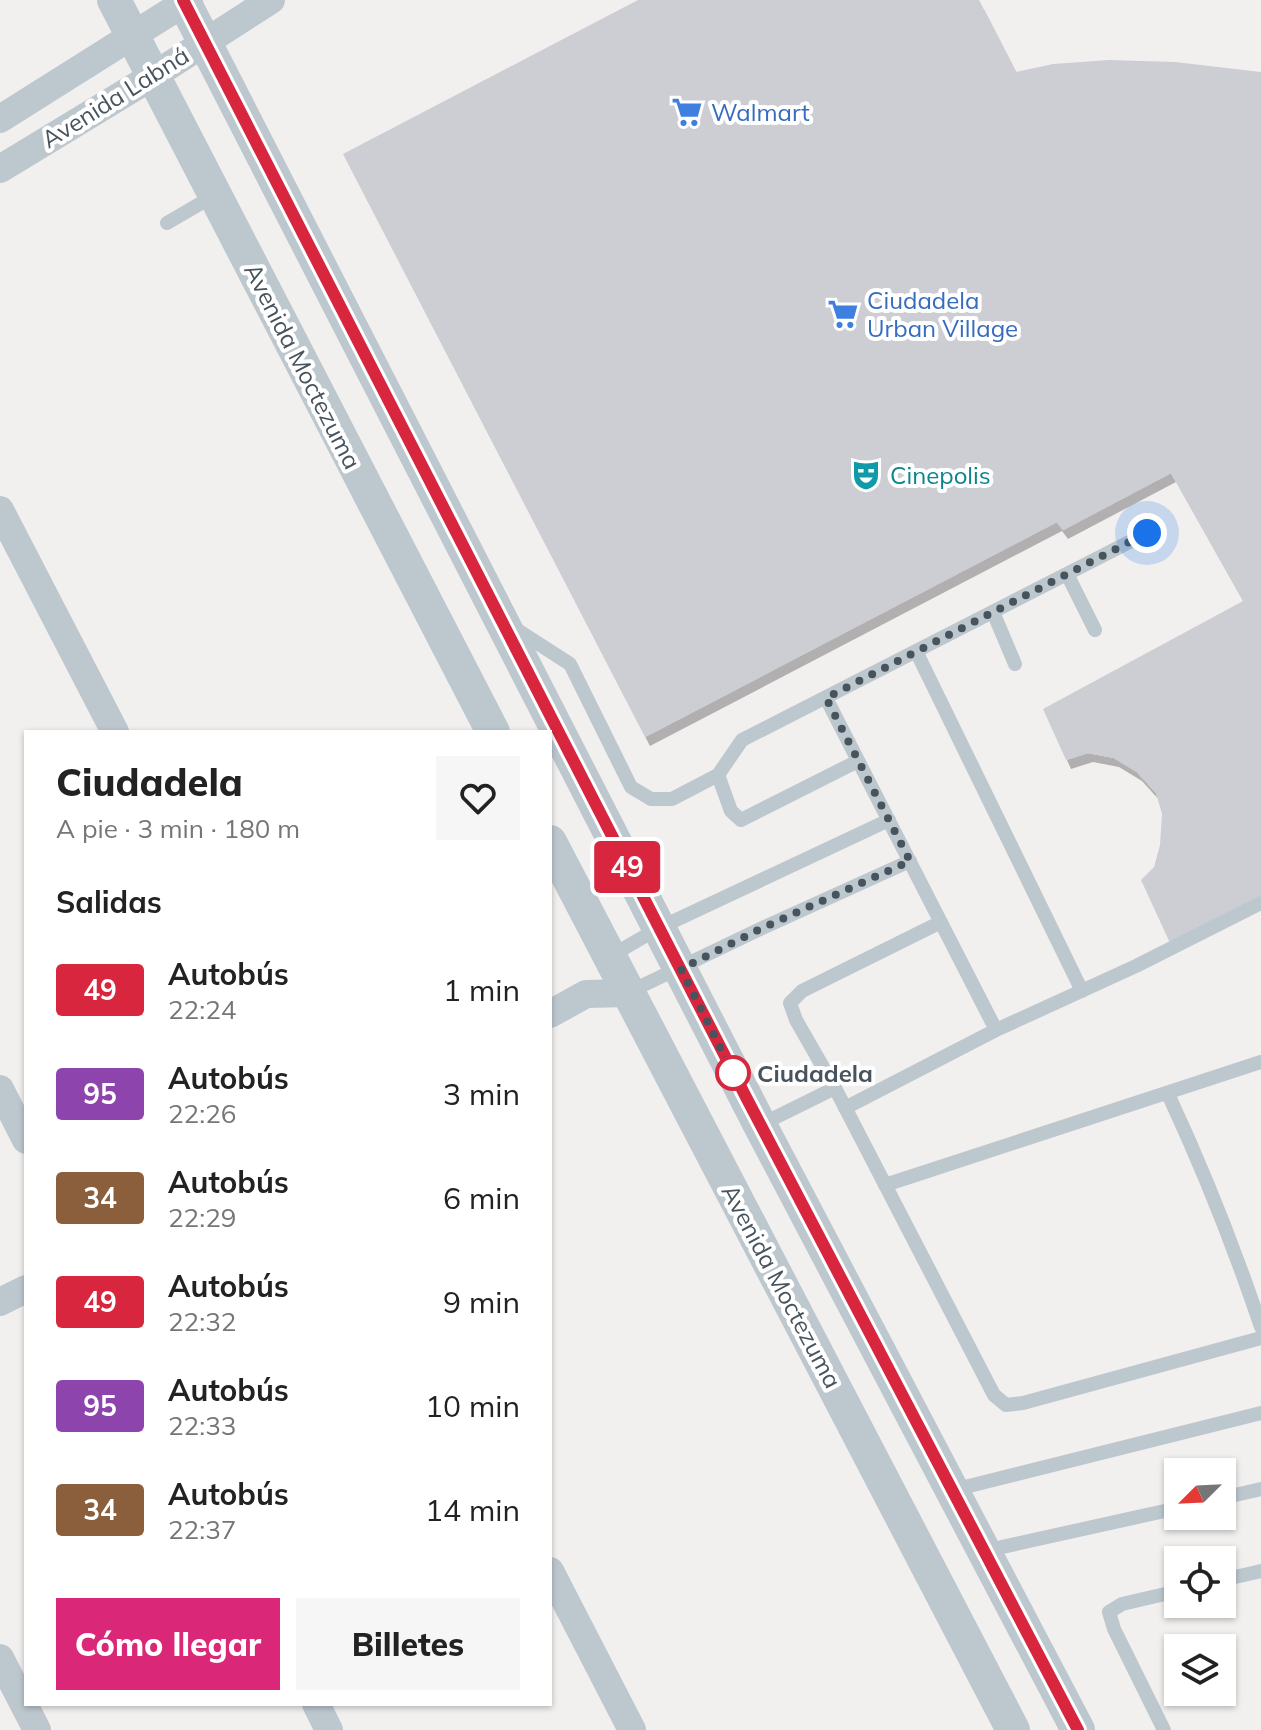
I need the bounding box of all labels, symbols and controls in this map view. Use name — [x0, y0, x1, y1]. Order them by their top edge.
street label: Avenida Labná — [36, 40, 194, 154]
supermarket icon: Walmart — [670, 95, 704, 129]
place label: Walmart — [711, 97, 810, 127]
street label: Avenida Moctezuma — [238, 258, 368, 474]
place label: Ciudadela Urban Village — [867, 285, 1018, 343]
supermarket icon: Ciudadela Urban Village — [826, 297, 860, 331]
theatre icon: Cinepolis — [849, 458, 883, 492]
place label: Cinepolis — [890, 460, 991, 490]
your location — [1127, 513, 1167, 553]
button: heart — [436, 756, 520, 840]
text: Ciudadela — [56, 758, 243, 806]
text: A pie · 3 min · 180 m — [56, 812, 300, 845]
line badge: 49 — [591, 841, 663, 893]
text: 49 — [610, 849, 644, 884]
text: Salidas — [56, 883, 162, 921]
text: Autobús — [168, 955, 289, 993]
text: 1 min — [443, 971, 520, 1009]
text: 49 — [83, 972, 117, 1007]
text: 22:24 — [168, 993, 236, 1026]
marker: Ciudadela — [716, 1056, 750, 1090]
place label: Ciudadela — [757, 1058, 873, 1088]
text: Autobús — [168, 1059, 289, 1097]
text: 3 min — [443, 1075, 520, 1113]
text: 95 — [83, 1076, 117, 1111]
text: 22:26 — [168, 1097, 236, 1130]
text: Autobús — [168, 1163, 289, 1201]
text: 6 min — [443, 1179, 520, 1217]
street label: Avenida Moctezuma — [716, 1179, 848, 1393]
text: 34 — [83, 1180, 117, 1215]
text: 22:29 — [168, 1201, 236, 1234]
text: Autobús — [168, 1267, 289, 1305]
text: 9 min — [443, 1283, 520, 1321]
text: 49 — [83, 1284, 117, 1319]
text: 22:32 — [168, 1305, 236, 1338]
text: Autobús — [168, 1371, 289, 1409]
text: 10 min — [425, 1387, 520, 1425]
text: 95 — [83, 1388, 117, 1423]
text: 22:33 — [168, 1409, 236, 1442]
north arrow — [1164, 1458, 1236, 1530]
map controls — [1164, 1458, 1236, 1706]
text: Autobús — [168, 1475, 289, 1513]
text: 14 min — [425, 1491, 520, 1529]
text: 34 — [83, 1492, 117, 1527]
text: 22:37 — [168, 1513, 236, 1546]
button: locate — [1164, 1546, 1236, 1618]
button: Cómo llegar — [56, 1598, 280, 1690]
button: Billetes — [296, 1598, 520, 1690]
button: layers — [1164, 1634, 1236, 1706]

